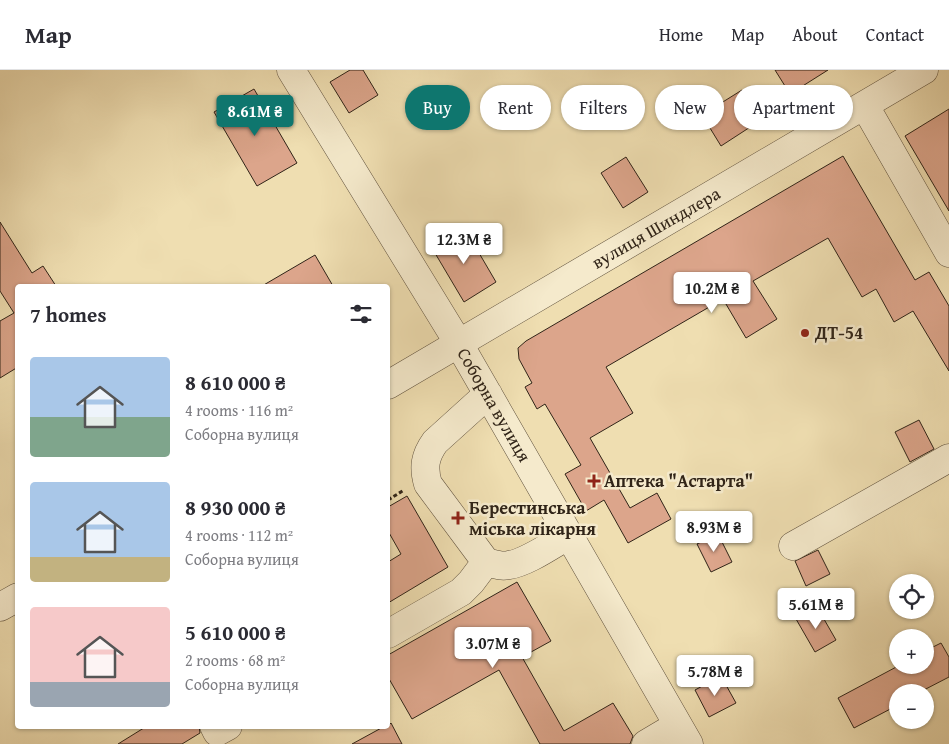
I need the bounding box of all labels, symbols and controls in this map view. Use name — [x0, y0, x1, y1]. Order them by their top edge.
text: Map — [25, 17, 72, 52]
text: Home — [659, 21, 703, 48]
text: Map — [731, 21, 764, 48]
text: About — [792, 21, 838, 48]
text: Contact — [866, 21, 924, 48]
chip: Buy — [405, 85, 470, 130]
chip: Rent — [480, 85, 551, 130]
chip: Filters — [561, 85, 645, 130]
chip: New — [655, 85, 724, 130]
chip: Apartment — [734, 85, 853, 130]
pin: 8.61M ₴ — [209, 94, 301, 137]
text: 8.61M ₴ — [228, 99, 282, 123]
street label: вулиця Шиндлера — [586, 180, 725, 275]
pin: 12.3M ₴ — [418, 222, 510, 265]
text: 12.3M ₴ — [437, 227, 491, 251]
pin: 10.2M ₴ — [666, 272, 758, 314]
text: 10.2M ₴ — [685, 276, 739, 300]
text: 7 homes — [30, 299, 106, 330]
icon: filters — [347, 300, 375, 328]
place label: ДТ-54 — [814, 319, 863, 346]
marker: ДТ-54 — [799, 327, 811, 339]
street label: Соборна вулиця — [451, 343, 538, 467]
text: 8 610 000 ₴ — [185, 367, 286, 398]
icon: home — [70, 377, 130, 437]
text: 4 rooms · 116 m² — [185, 398, 293, 422]
text: Соборна вулиця — [185, 422, 299, 446]
place label: Аптека "Астарта" — [604, 467, 753, 494]
marker: Аптека "Астарта" — [588, 475, 600, 487]
text: 8 930 000 ₴ — [185, 492, 286, 523]
place label: Берестинська міська лікарня — [469, 494, 596, 542]
icon: home — [70, 502, 130, 562]
pin: 8.93M ₴ — [668, 510, 760, 553]
marker: Берестинська міська лікарня — [451, 511, 465, 525]
text: 8.93M ₴ — [687, 515, 741, 539]
text: 4 rooms · 112 m² — [185, 523, 293, 547]
text: Соборна вулиця — [185, 547, 299, 571]
map controls — [889, 574, 934, 729]
button: locate — [889, 574, 934, 619]
pin: 5.61M ₴ — [770, 588, 862, 630]
text: 5.61M ₴ — [789, 592, 843, 616]
text: 5 610 000 ₴ — [185, 617, 286, 648]
pin: 3.07M ₴ — [447, 626, 539, 669]
icon: home — [70, 627, 130, 687]
button: + — [889, 629, 934, 674]
text: 3.07M ₴ — [466, 631, 520, 655]
text: 2 rooms · 68 m² — [185, 648, 285, 672]
pin: 5.78M ₴ — [669, 654, 761, 697]
text: 5.78M ₴ — [688, 659, 742, 683]
text: Соборна вулиця — [185, 672, 299, 696]
button: − — [889, 684, 934, 729]

